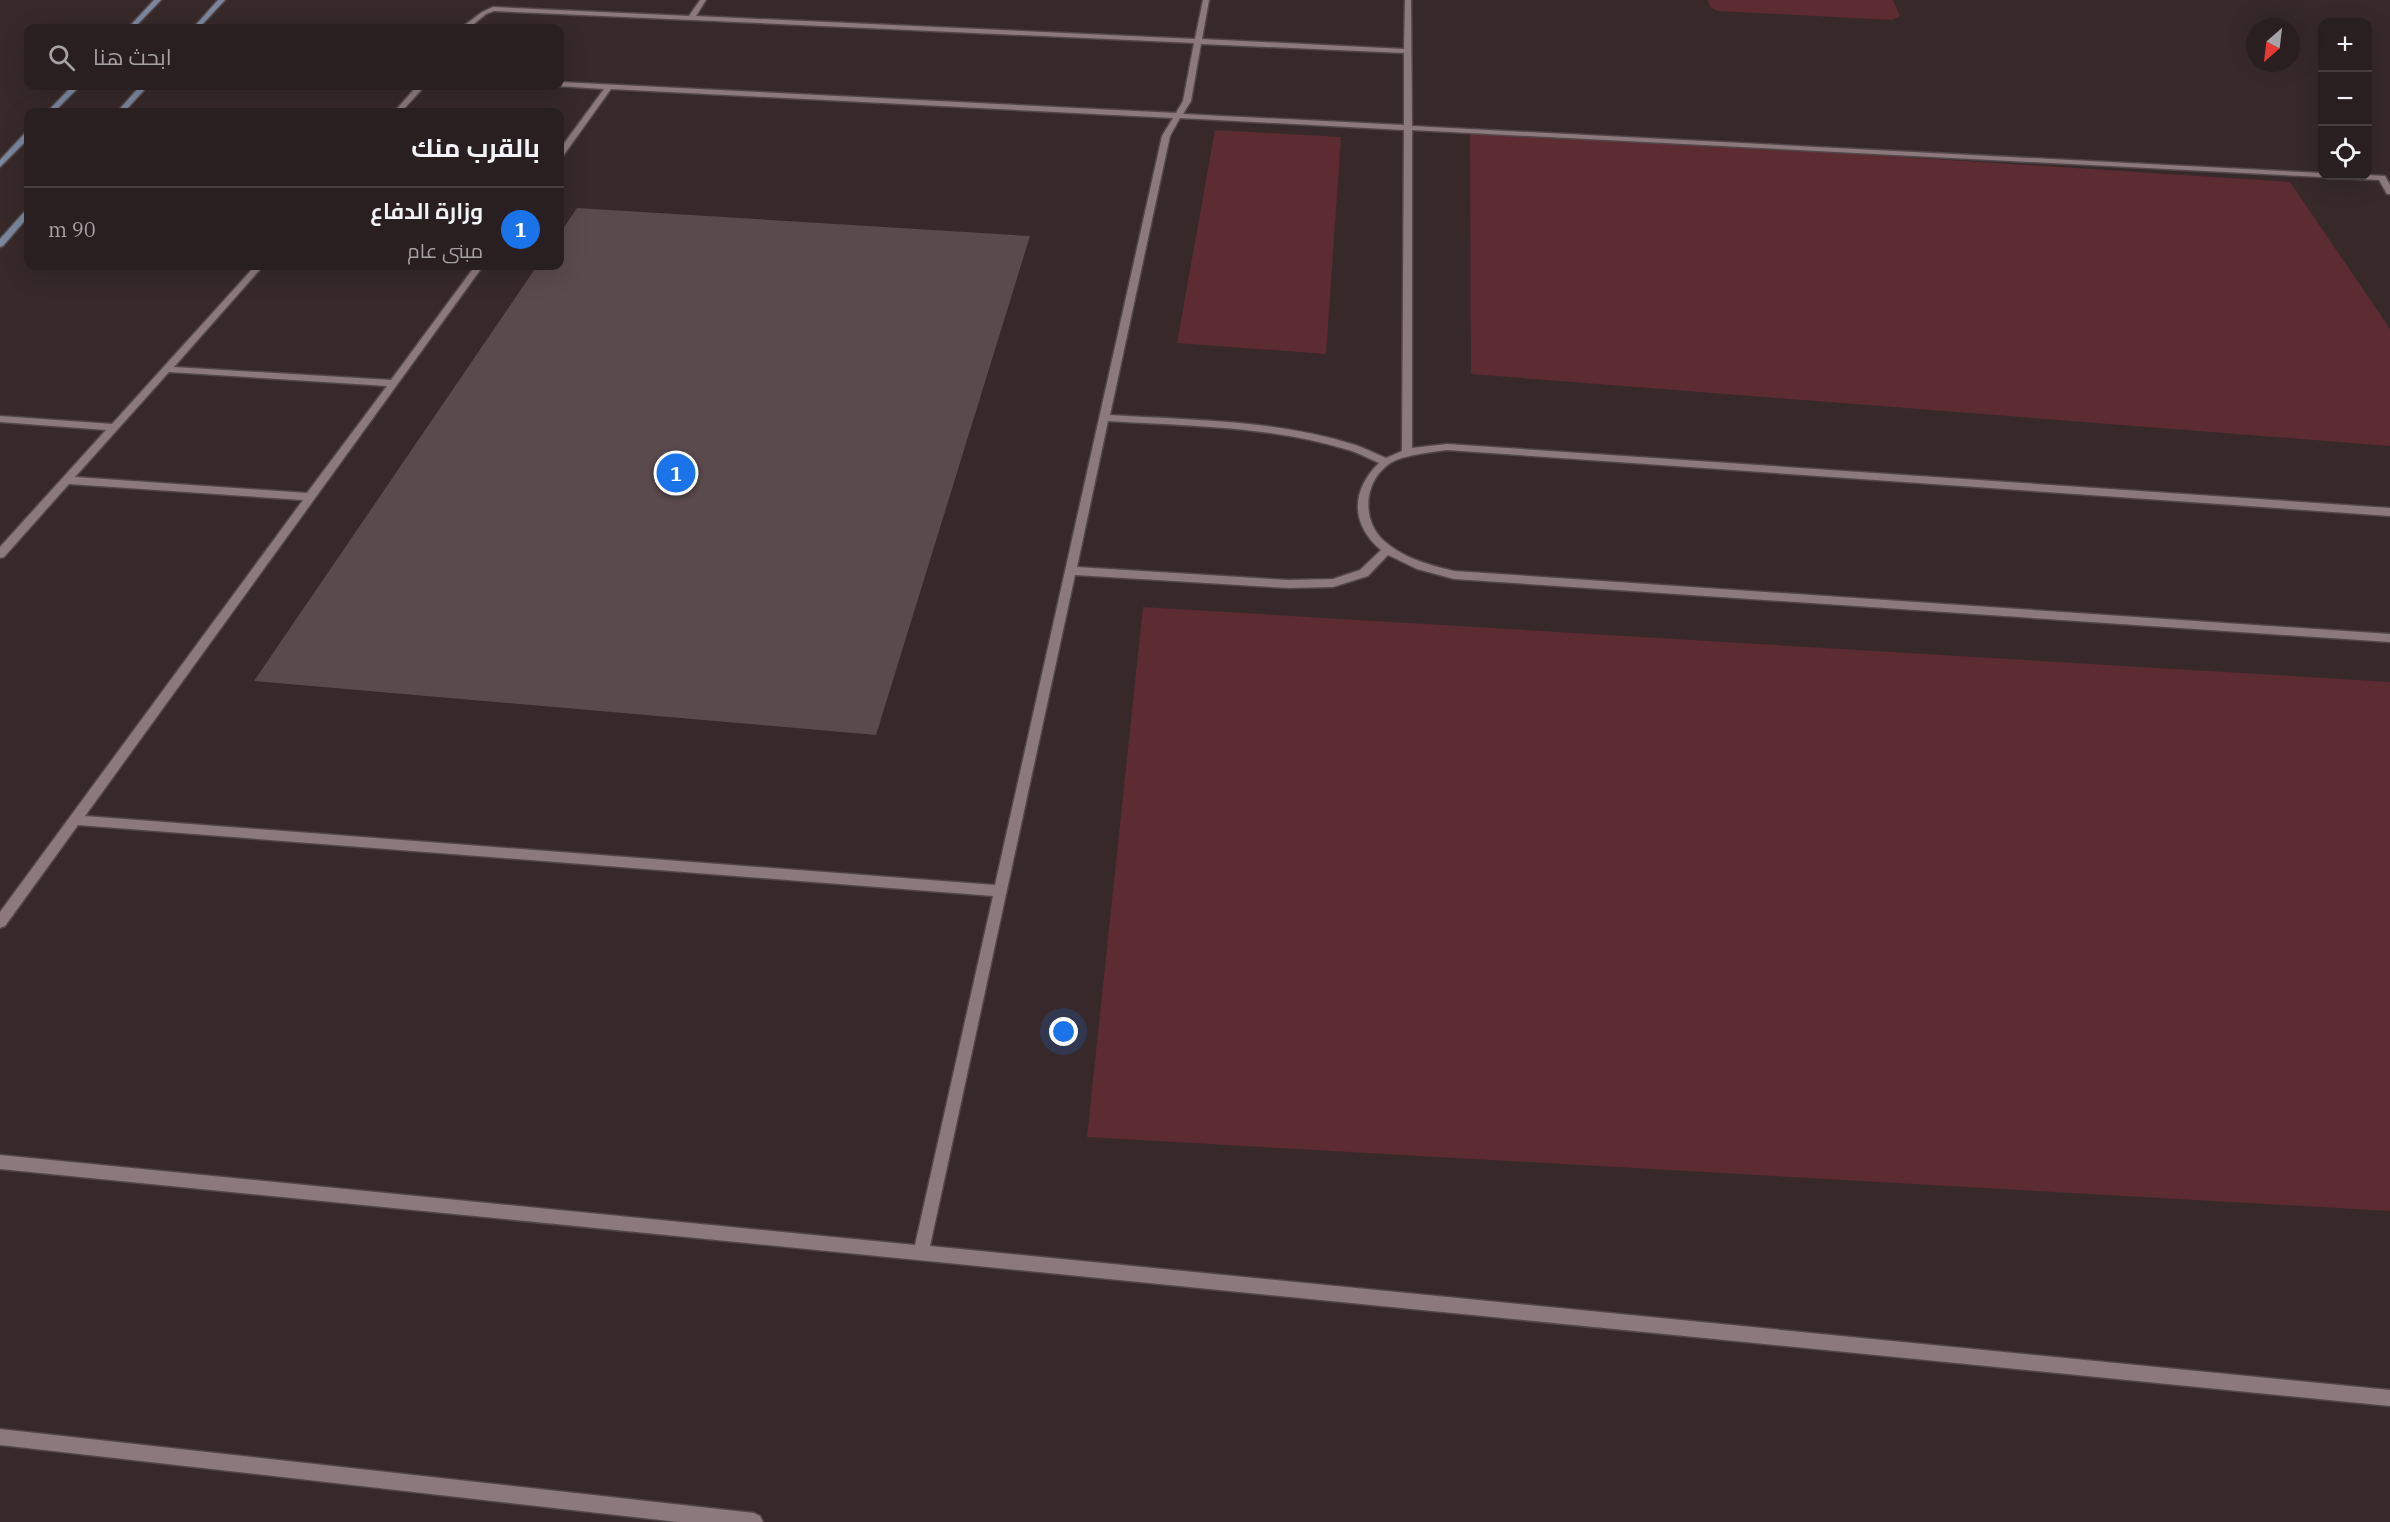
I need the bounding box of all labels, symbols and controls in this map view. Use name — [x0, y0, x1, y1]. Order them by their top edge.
north arrow — [2246, 18, 2300, 72]
map controls — [2318, 18, 2372, 180]
button: + — [2318, 18, 2372, 72]
search box — [24, 24, 564, 90]
icon: search — [45, 41, 78, 74]
text: ابحث هنا — [93, 42, 172, 71]
button: − — [2318, 72, 2372, 126]
button: locate — [2318, 126, 2372, 180]
text: بالقرب منك — [411, 130, 540, 164]
text: وزارة الدفاع — [370, 196, 483, 225]
text: 90 m — [48, 216, 96, 243]
text: 1 — [515, 216, 527, 243]
text: مبنى عام — [407, 237, 483, 264]
pin: 1 — [656, 450, 696, 496]
your location — [1049, 1017, 1078, 1046]

